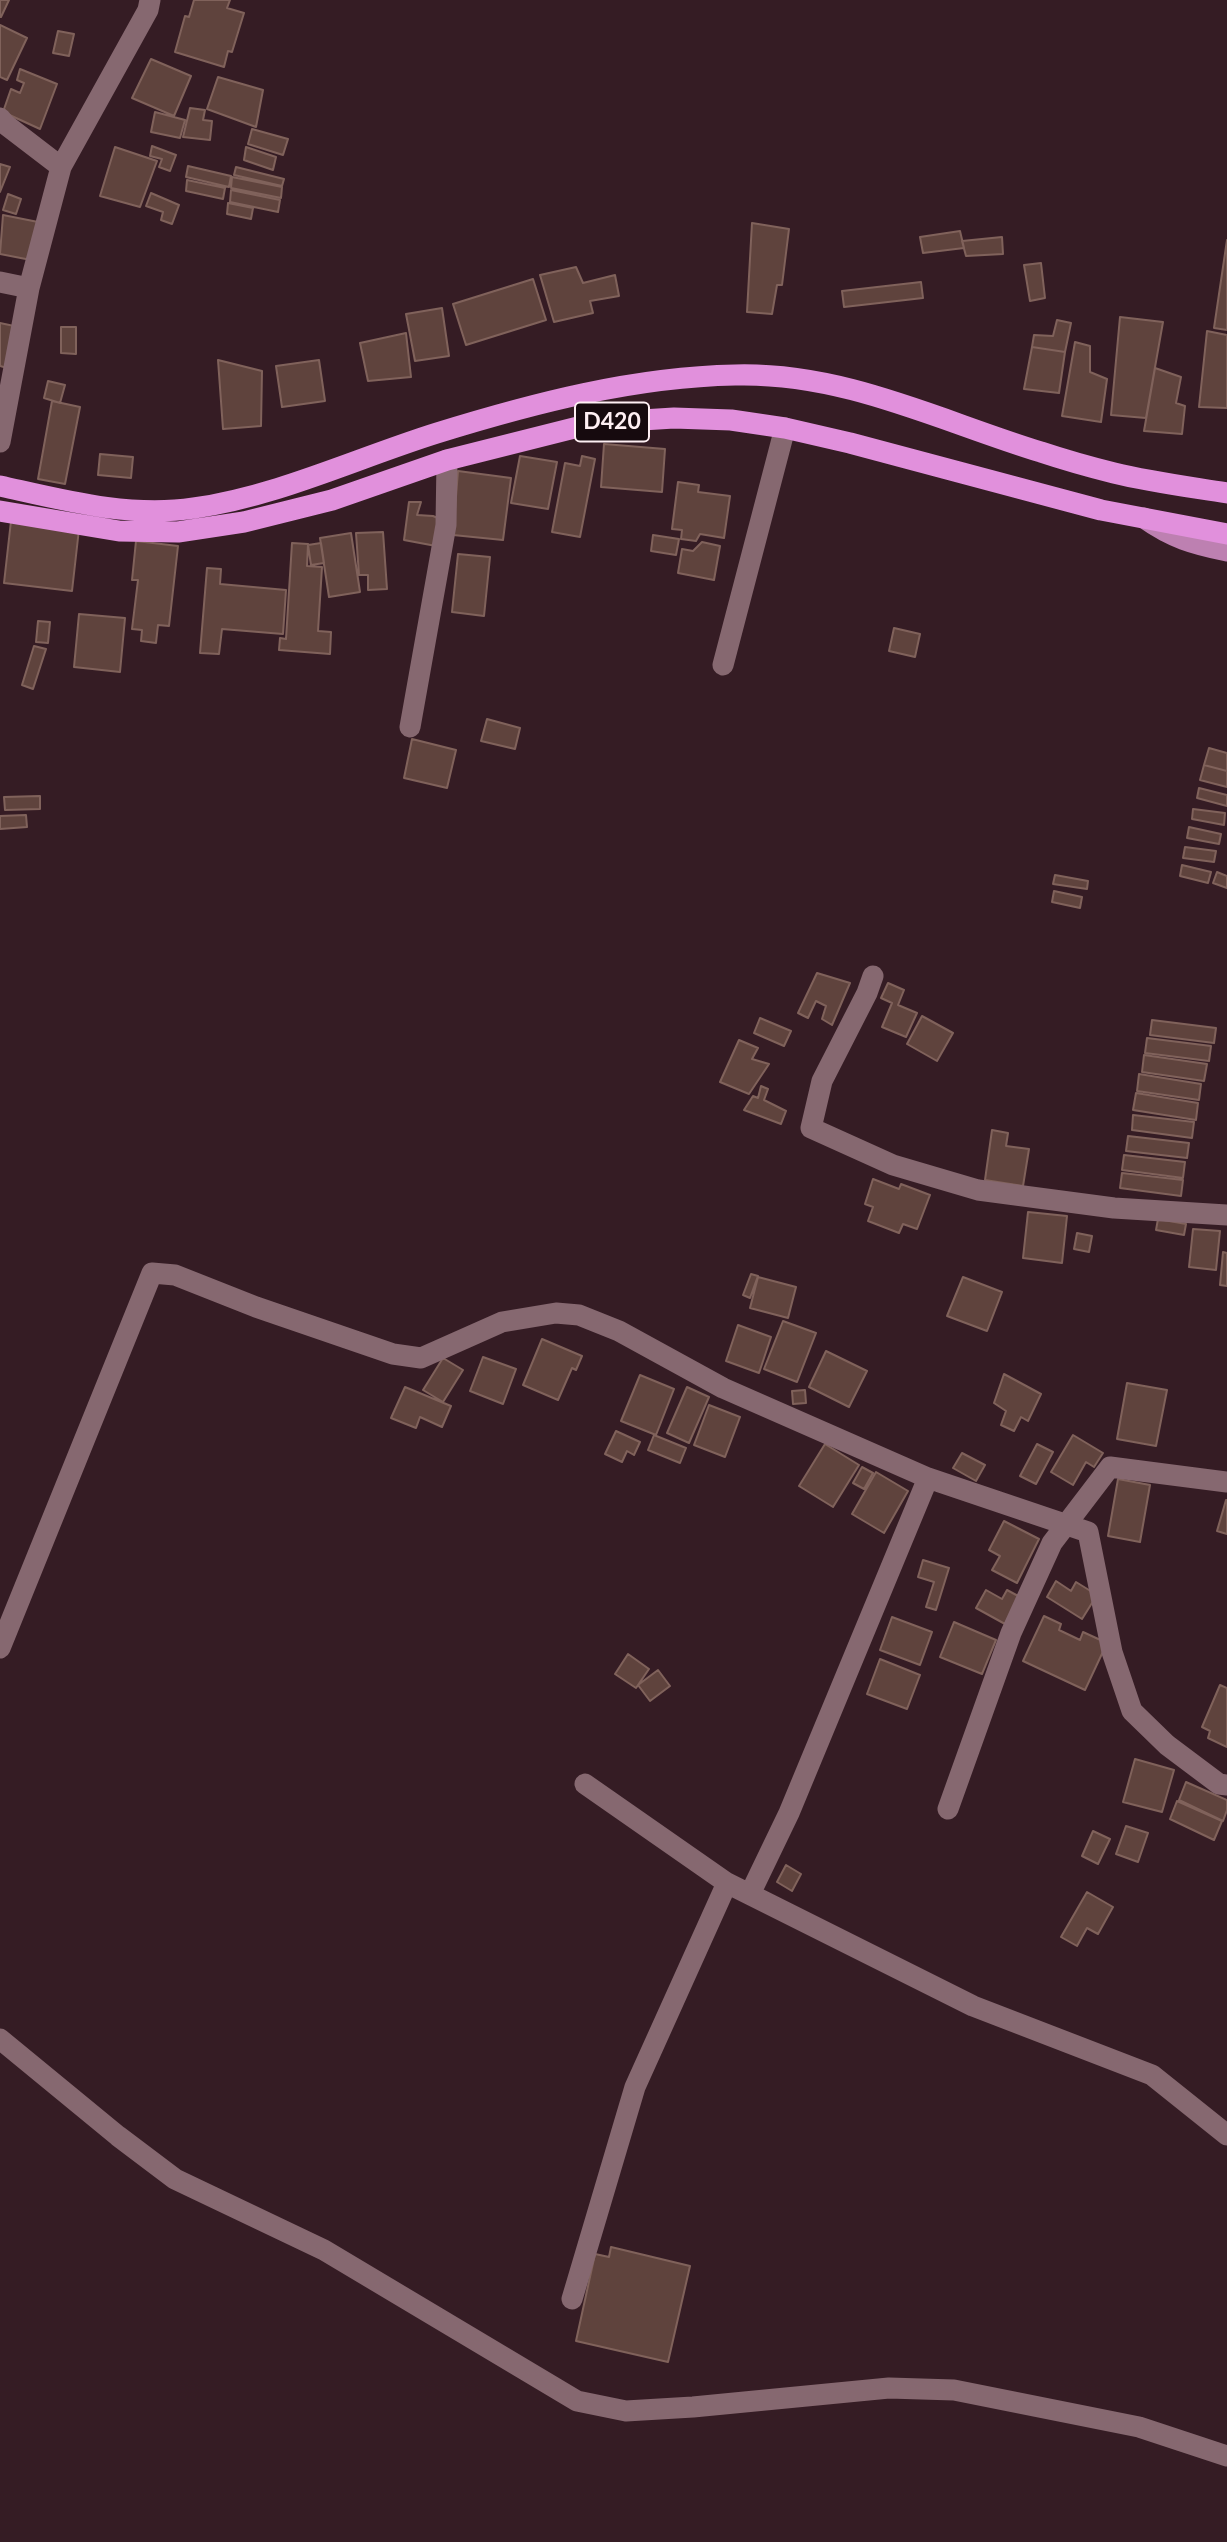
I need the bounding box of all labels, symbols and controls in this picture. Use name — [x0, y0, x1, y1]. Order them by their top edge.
road number: D420 — [575, 402, 649, 442]

